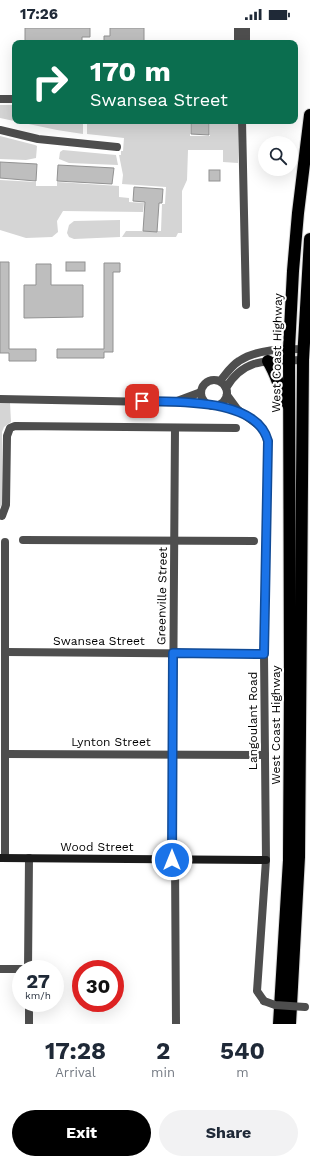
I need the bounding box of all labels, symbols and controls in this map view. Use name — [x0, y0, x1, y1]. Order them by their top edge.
text: 17:26 — [20, 5, 58, 23]
text: 170 m — [90, 55, 171, 88]
icon: right — [24, 56, 76, 108]
text: Swansea Street — [90, 89, 228, 110]
map controls — [258, 136, 298, 176]
button: search — [258, 136, 298, 176]
street label: West Coast Highway — [269, 292, 285, 413]
pin — [125, 384, 159, 418]
icon: arrive — [131, 390, 153, 412]
street label: Greenville Street — [154, 547, 170, 645]
street label: Swansea Street — [53, 634, 145, 648]
street label: West Coast Highway — [269, 664, 283, 785]
street label: Langoulant Road — [246, 672, 260, 770]
street label: Lynton Street — [71, 735, 151, 749]
position arrow — [151, 839, 193, 881]
street label: Wood Street — [60, 840, 134, 854]
speed limit sign: 30 — [72, 960, 124, 1012]
text: 27 — [26, 969, 50, 993]
text: km/h — [25, 990, 51, 1001]
text: 17:28 — [45, 1037, 106, 1065]
text: 2 — [156, 1037, 170, 1065]
text: 540 — [220, 1037, 265, 1065]
text: Arrival — [55, 1065, 96, 1080]
text: min — [151, 1065, 175, 1080]
text: m — [236, 1065, 249, 1080]
button: Exit — [12, 1110, 151, 1156]
button: Share — [159, 1110, 298, 1156]

